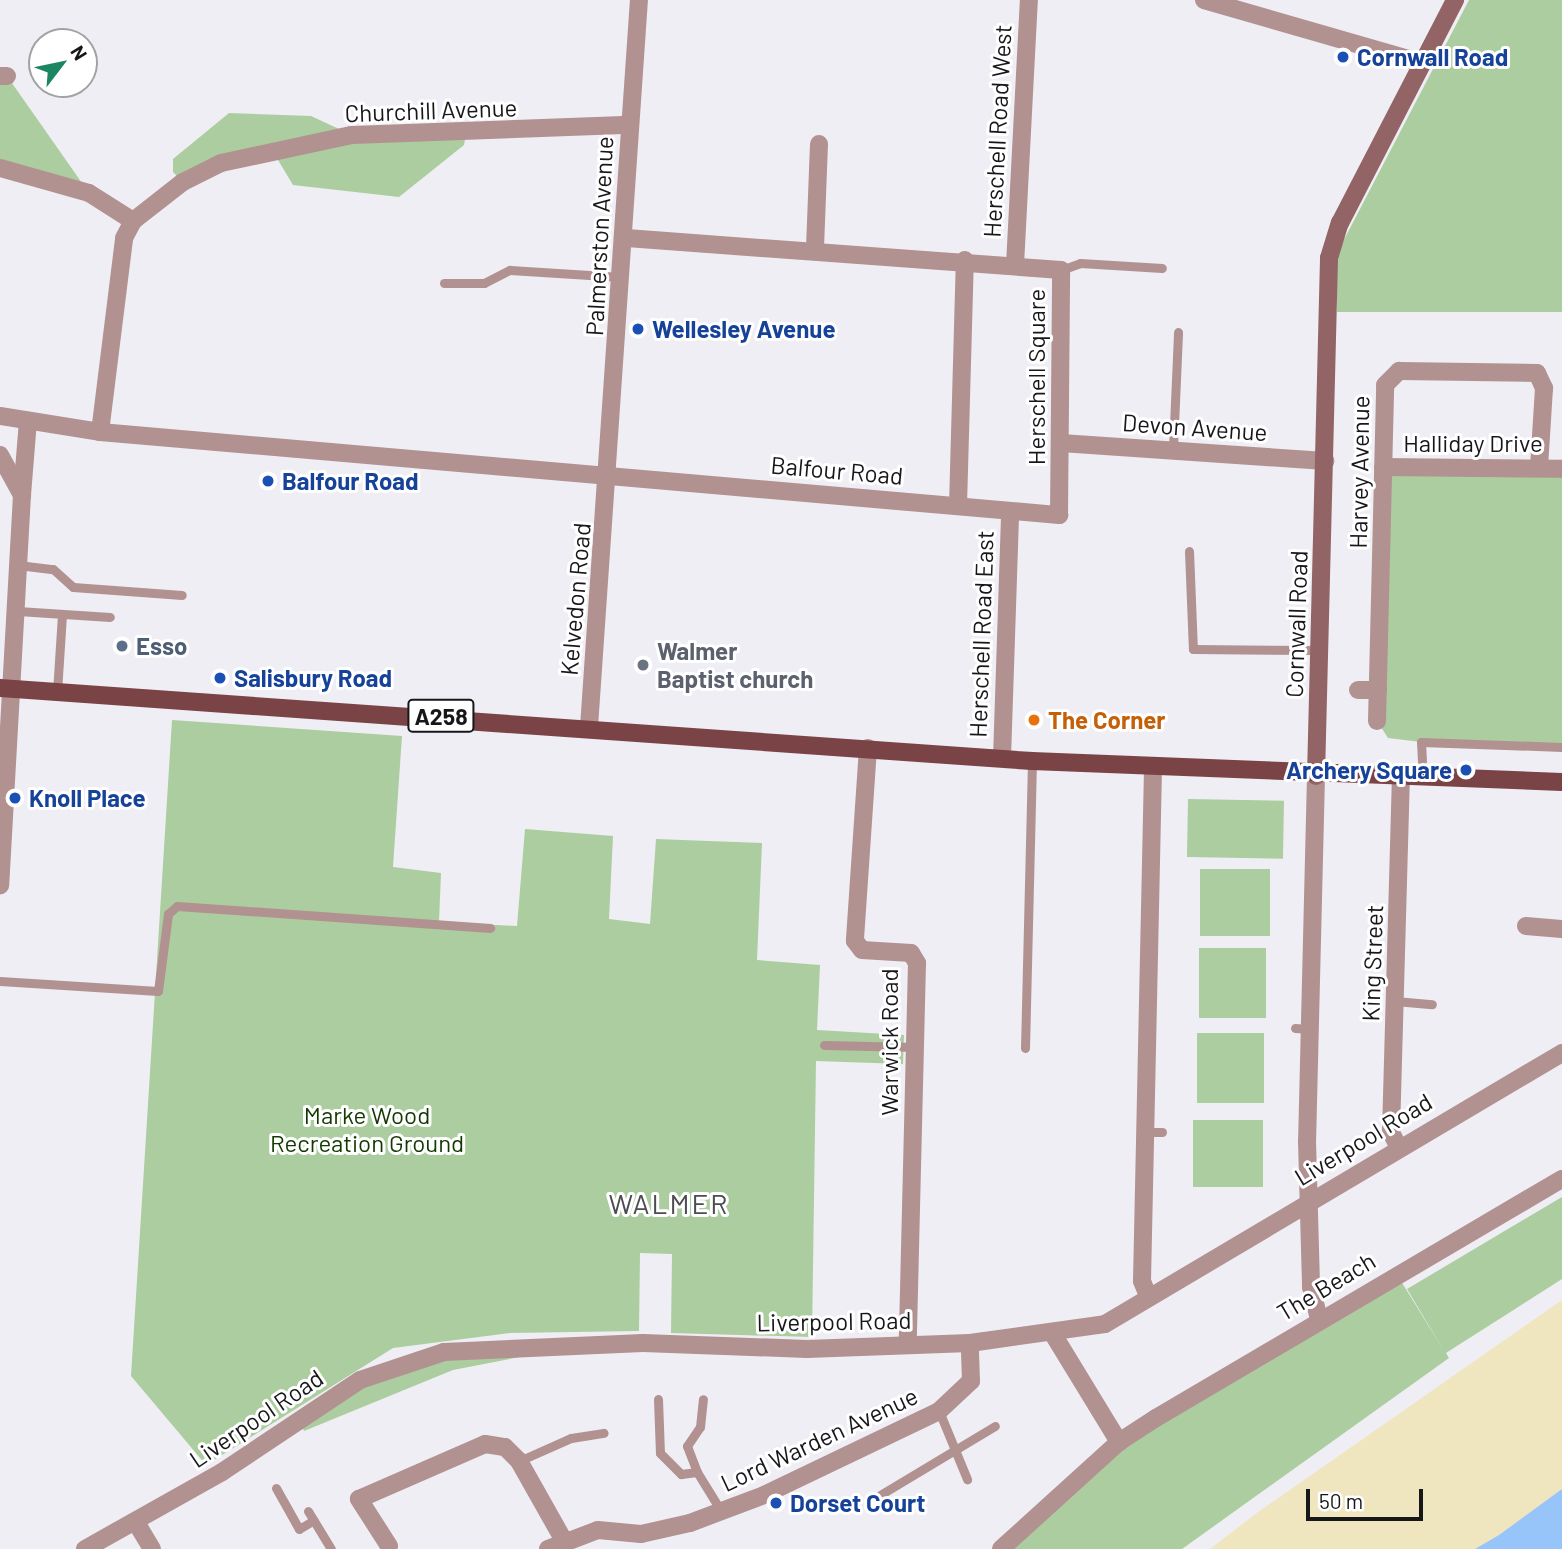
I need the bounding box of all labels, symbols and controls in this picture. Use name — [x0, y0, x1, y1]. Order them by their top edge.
street label: Herschell Road West — [977, 24, 1017, 238]
north arrow — [28, 28, 98, 98]
text: N — [66, 41, 93, 64]
place label: Cornwall Road — [1357, 43, 1508, 71]
marker: Cornwall Road — [1335, 49, 1351, 65]
street label: Churchill Avenue — [344, 93, 518, 127]
street label: Palmerston Avenue — [579, 135, 619, 337]
street label: Herschell Square — [1022, 289, 1050, 465]
place label: Wellesley Avenue — [652, 315, 835, 343]
marker: Wellesley Avenue — [630, 321, 646, 337]
street label: Harvey Avenue — [1343, 395, 1375, 549]
street label: Devon Avenue — [1121, 408, 1269, 446]
street label: Halliday Drive — [1403, 429, 1543, 457]
street label: Balfour Road — [770, 450, 904, 490]
place label: Balfour Road — [282, 467, 419, 495]
marker: Balfour Road — [260, 473, 276, 489]
street label: Kelvedon Road — [554, 521, 596, 677]
street label: Herschell Road East — [963, 530, 999, 738]
street label: Cornwall Road — [1279, 550, 1313, 698]
place label: Esso — [136, 632, 187, 660]
place label: Walmer Baptist church — [657, 637, 813, 693]
marker: Esso — [114, 638, 130, 654]
marker: Walmer Baptist church — [635, 657, 651, 673]
place label: Salisbury Road — [234, 664, 392, 692]
marker: Salisbury Road — [212, 670, 228, 686]
road number: A258 — [406, 696, 476, 736]
place label: The Corner — [1048, 706, 1165, 734]
marker: The Corner — [1026, 712, 1042, 728]
place label: Archery Square — [1286, 756, 1452, 784]
marker: Archery Square — [1458, 762, 1474, 778]
place label: Knoll Place — [29, 784, 146, 812]
marker: Knoll Place — [7, 790, 23, 806]
street label: King Street — [1356, 904, 1388, 1022]
street label: Warwick Road — [875, 968, 903, 1116]
street label: Liverpool Road — [1289, 1087, 1437, 1191]
park label: Marke Wood Recreation Ground — [270, 1101, 464, 1157]
district label: WALMER — [609, 1186, 729, 1220]
street label: The Beach — [1272, 1245, 1380, 1327]
street label: Liverpool Road — [756, 1305, 912, 1337]
street label: Liverpool Road — [184, 1363, 328, 1473]
street label: Lord Warden Avenue — [716, 1381, 922, 1497]
scale bar — [1310, 1476, 1427, 1520]
text: 50 m — [1319, 1488, 1363, 1513]
place label: Dorset Court — [790, 1489, 925, 1517]
marker: Dorset Court — [768, 1495, 784, 1511]

